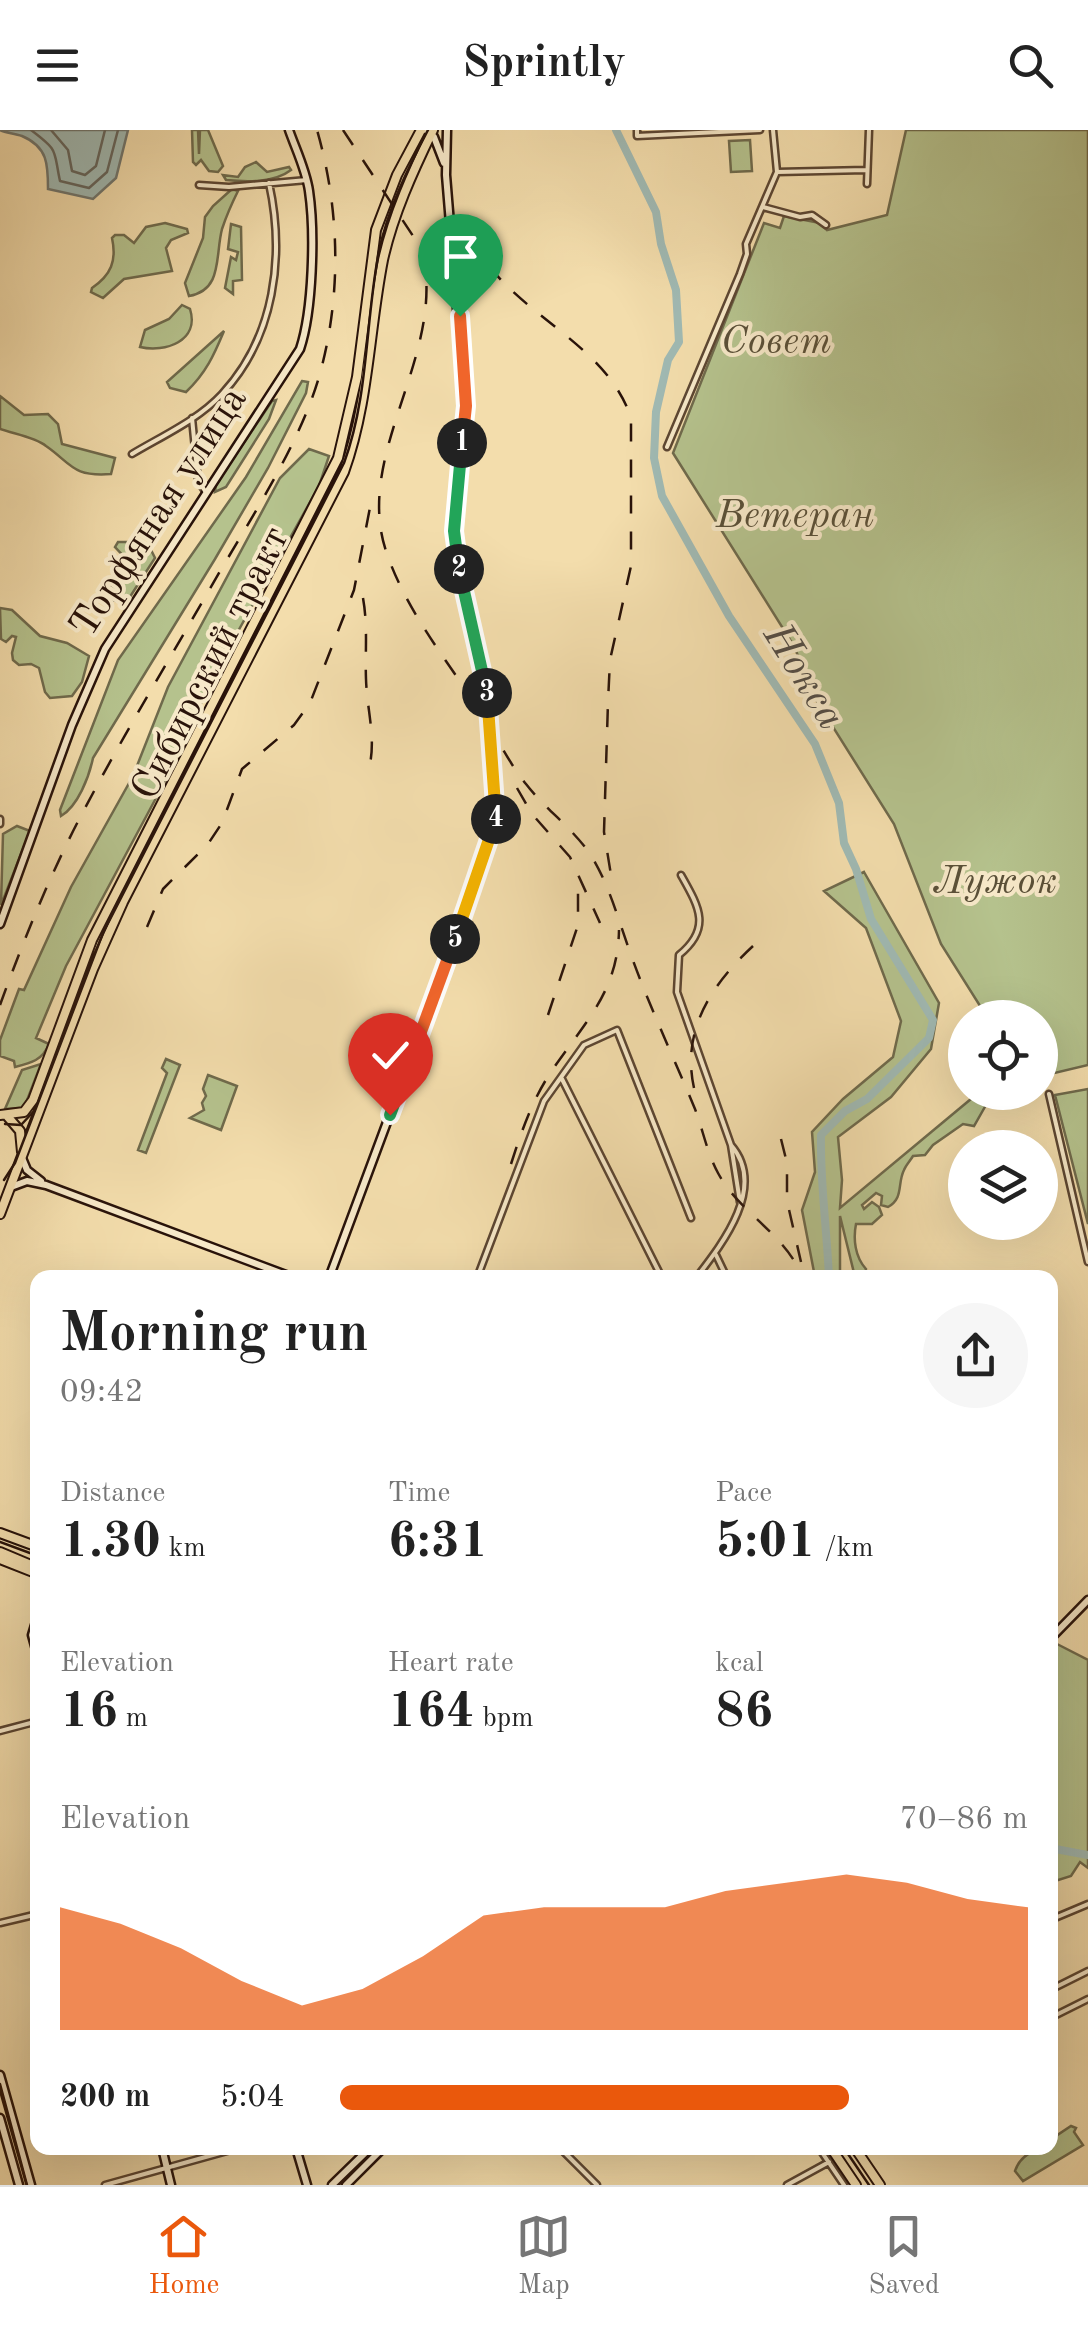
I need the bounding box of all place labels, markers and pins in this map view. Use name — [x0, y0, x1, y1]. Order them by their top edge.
pin — [418, 214, 503, 317]
pin: 1 — [437, 418, 487, 468]
pin: 2 — [434, 544, 484, 594]
pin: 3 — [462, 668, 512, 718]
pin: 4 — [471, 794, 521, 844]
pin: 5 — [430, 914, 480, 964]
pin — [348, 1013, 433, 1116]

